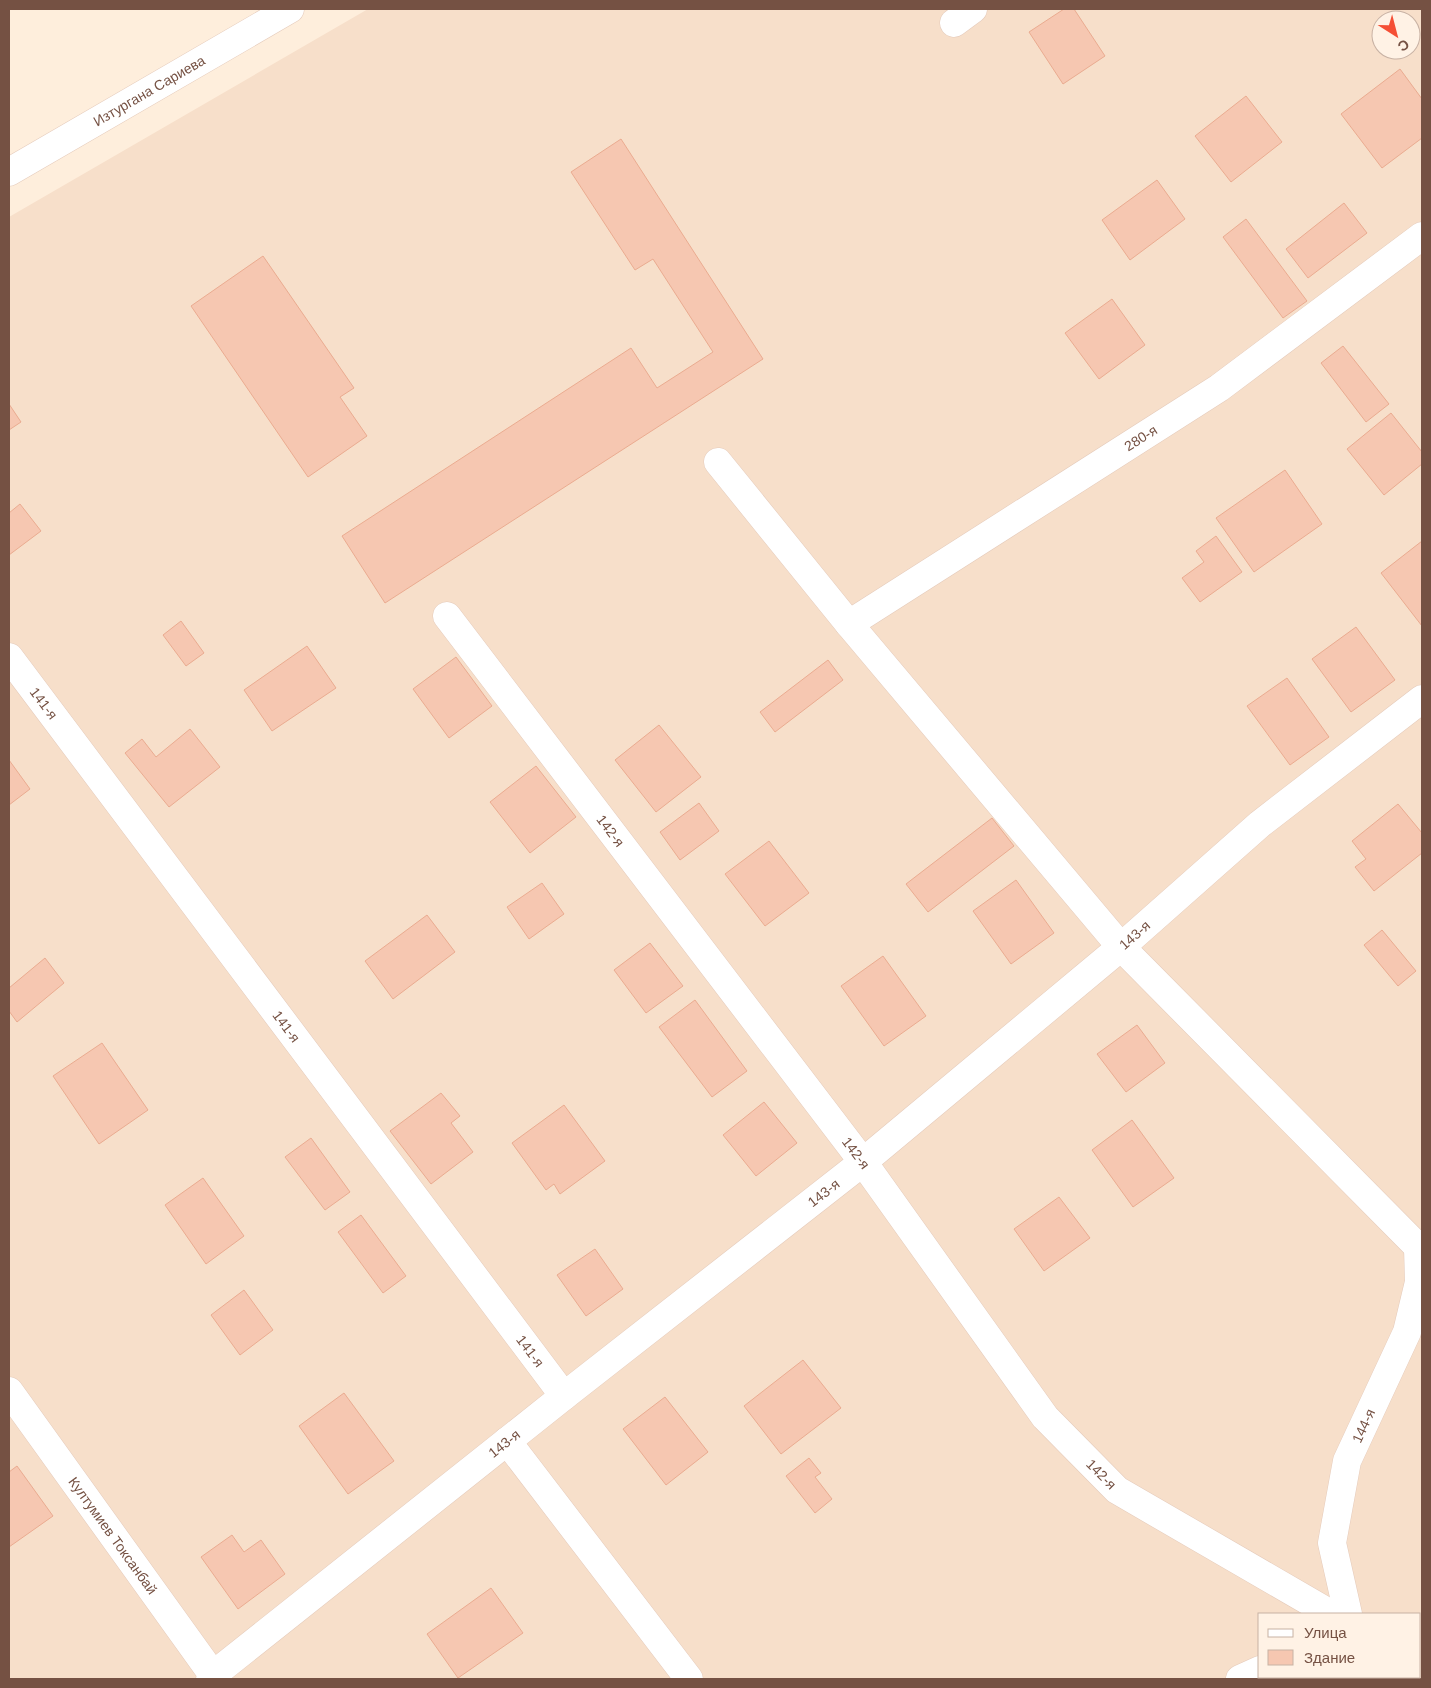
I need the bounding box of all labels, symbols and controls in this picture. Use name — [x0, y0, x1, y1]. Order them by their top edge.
north arrow — [1371, 10, 1421, 60]
text: С — [1395, 36, 1412, 55]
street label: Изтургана Сариева — [90, 52, 208, 129]
street label: 280-я — [1121, 422, 1160, 454]
street label: 141-я — [27, 684, 61, 722]
street label: 142-я — [593, 812, 628, 850]
street label: 143-я — [1116, 917, 1153, 953]
street label: 141-я — [269, 1007, 304, 1045]
street label: 142-я — [839, 1134, 873, 1172]
street label: 143-я — [805, 1176, 843, 1210]
street label: 141-я — [513, 1332, 547, 1370]
street label: 144-я — [1349, 1406, 1378, 1445]
street label: 143-я — [485, 1426, 523, 1461]
street label: 142-я — [1083, 1456, 1120, 1492]
street label: Култумиев Токсанбай — [65, 1474, 160, 1597]
legend — [1258, 1613, 1421, 1678]
text: Улица — [1304, 1624, 1347, 1641]
text: Здание — [1304, 1649, 1355, 1666]

